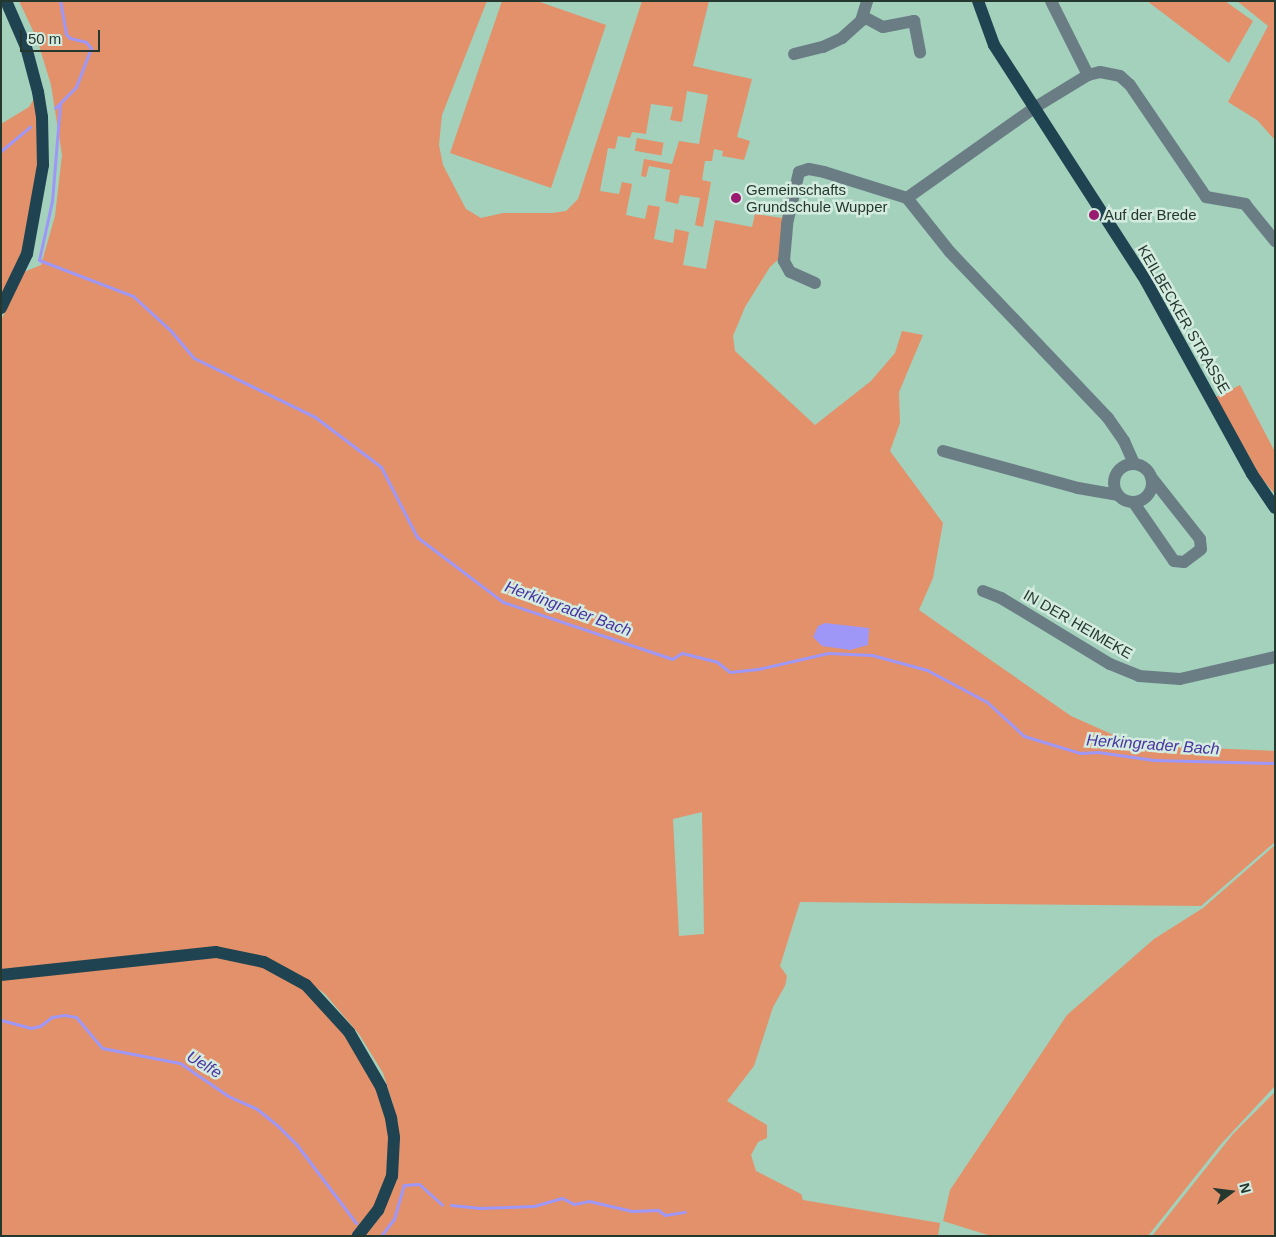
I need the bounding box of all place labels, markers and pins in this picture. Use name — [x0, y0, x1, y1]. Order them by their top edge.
place label: Gemeinschafts Grundschule Wupper — [746, 180, 887, 215]
marker: Gemeinschafts Grundschule Wupper — [730, 192, 742, 204]
place label: Auf der Brede — [1104, 206, 1197, 224]
marker: Auf der Brede — [1088, 209, 1100, 221]

